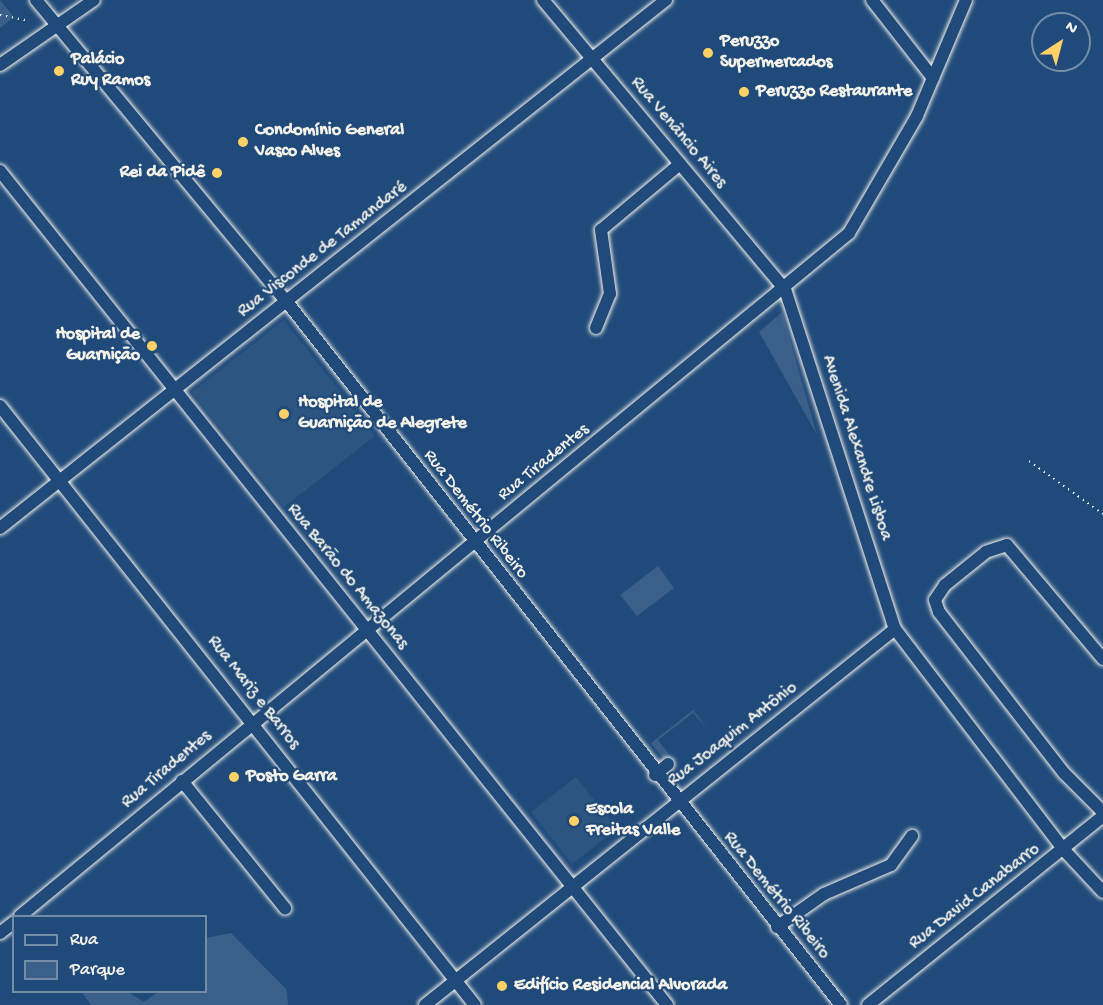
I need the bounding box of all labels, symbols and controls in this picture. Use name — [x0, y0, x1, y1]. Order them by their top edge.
north arrow — [1031, 12, 1091, 72]
text: N — [1061, 18, 1081, 39]
place label: Peruzzo Supermercados — [720, 32, 832, 74]
marker: Peruzzo Supermercados — [701, 46, 715, 60]
place label: Palácio Ruy Ramos — [71, 50, 150, 92]
marker: Palácio Ruy Ramos — [52, 64, 66, 78]
street label: Rua Venâncio Aires — [625, 73, 731, 193]
place label: Peruzzo Restaurante — [756, 81, 912, 103]
marker: Peruzzo Restaurante — [737, 85, 751, 99]
place label: Condomínio General Vasco Alves — [255, 121, 404, 164]
marker: Condomínio General Vasco Alves — [236, 135, 250, 149]
place label: Rei da Pidê — [120, 162, 205, 184]
marker: Rei da Pidê — [210, 166, 224, 180]
street label: Rua Visconde de Tamandaré — [234, 177, 412, 323]
place label: Hospital de Guarnição — [56, 325, 140, 368]
marker: Hospital de Guarnição — [145, 339, 159, 353]
street label: Avenida Alexandre Lisboa — [816, 353, 896, 543]
place label: Hospital de Guarnição de Alegrete — [298, 393, 467, 436]
marker: Hospital de Guarnição de Alegrete — [275, 405, 293, 423]
street label: Rua Tiradentes — [494, 420, 594, 506]
street label: Rua Demétrio Ribeiro — [418, 446, 532, 584]
street label: Rua Barão do Amazonas — [282, 500, 412, 654]
street label: Rua Mariz e Barros — [202, 632, 304, 754]
street label: Rua Joaquim Antônio — [664, 678, 802, 792]
street label: Rua Tiradentes — [118, 726, 216, 814]
place label: Posto Garra — [246, 766, 337, 788]
marker: Posto Garra — [227, 770, 241, 784]
place label: Escola Freitas Valle — [586, 800, 680, 842]
marker: Escola Freitas Valle — [567, 814, 581, 828]
street label: Rua Demétrio Ribeiro — [718, 828, 834, 964]
street label: Rua David Canabarro — [905, 839, 1045, 955]
legend — [12, 915, 207, 993]
text: Rua — [70, 930, 98, 951]
text: Parque — [70, 960, 125, 981]
place label: Edifício Residencial Alvorada — [514, 975, 727, 997]
marker: Edifício Residencial Alvorada — [495, 979, 509, 993]

